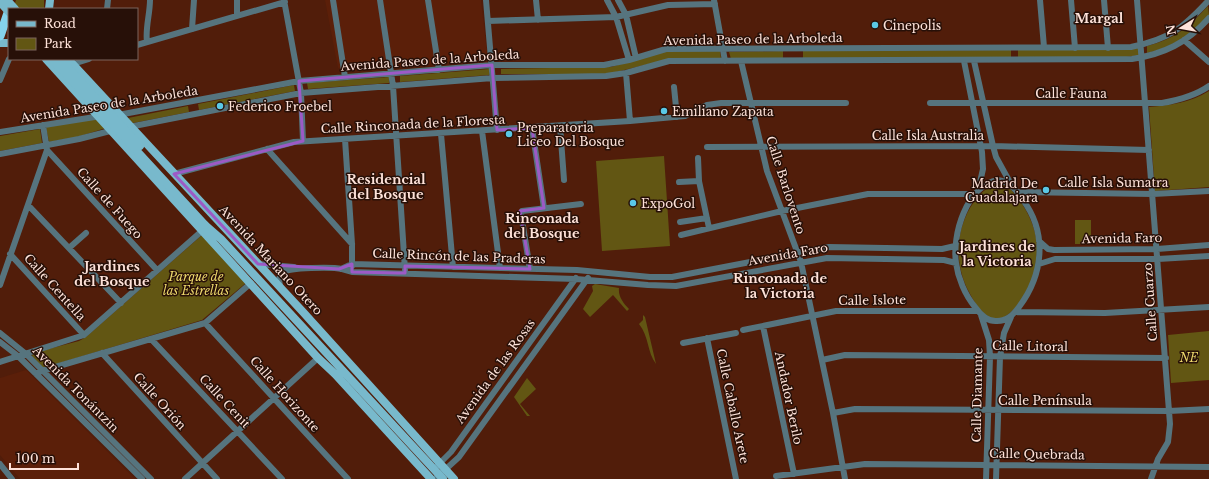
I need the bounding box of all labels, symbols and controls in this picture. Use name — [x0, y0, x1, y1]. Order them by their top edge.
legend — [8, 8, 138, 60]
north arrow — [1161, 8, 1201, 48]
district label: Margal — [1075, 10, 1124, 27]
text: Road — [44, 16, 76, 31]
place label: Cinepolis — [883, 18, 941, 33]
marker: Cinepolis — [870, 20, 880, 30]
text: N — [1163, 23, 1179, 36]
street label: Avenida Paseo de la Arboleda — [662, 30, 843, 48]
text: Park — [44, 36, 72, 51]
street label: Avenida Paseo de la Arboleda — [339, 46, 520, 74]
street label: Avenida Paseo de la Arboleda — [18, 83, 199, 126]
street label: Calle Fauna — [1035, 86, 1107, 101]
place label: Federico Froebel — [228, 99, 332, 114]
marker: Federico Froebel — [215, 101, 225, 111]
place label: Emiliano Zapata — [672, 104, 774, 119]
marker: Emiliano Zapata — [659, 106, 669, 116]
street label: Calle Rinconada de la Floresta — [320, 112, 506, 136]
place label: Preparatoria Liceo Del Bosque — [517, 120, 625, 149]
street label: Calle Isla Australia — [872, 128, 984, 143]
marker: Preparatoria Liceo Del Bosque — [504, 129, 514, 139]
street label: Calle Barlovento — [763, 134, 809, 236]
street label: Calle de Fuego — [74, 164, 146, 242]
district label: Residencial del Bosque — [346, 171, 426, 203]
street label: Calle Isla Sumatra — [1058, 175, 1169, 190]
place label: Madrid De Guadalajara — [965, 176, 1038, 205]
marker: Madrid De Guadalajara — [1041, 185, 1051, 195]
place label: ExpoGol — [641, 196, 695, 211]
marker: ExpoGol — [628, 198, 638, 208]
street label: Avenida Mariano Otero — [215, 201, 326, 318]
district label: Rinconada del Bosque — [504, 210, 580, 242]
street label: Avenida Faro — [1081, 230, 1163, 246]
district label: Jardines de la Victoria — [956, 238, 1035, 270]
street label: Avenida Faro — [746, 240, 829, 269]
street label: Calle Rincón de las Praderas — [372, 245, 546, 267]
street label: Calle Centella — [21, 250, 89, 324]
district label: Jardines del Bosque — [74, 258, 150, 290]
street label: Calle Cuarzo — [1140, 262, 1160, 342]
park label: Parque de las Estrellas — [163, 269, 229, 298]
district label: Rinconada de la Victoria — [733, 270, 827, 302]
street label: Calle Islote — [838, 292, 906, 308]
street label: Avenida de las Rosas — [451, 316, 538, 427]
street label: Calle Litoral — [992, 338, 1068, 354]
street label: Avenida Tonántzin — [29, 342, 122, 435]
street label: Calle Caballo Arete — [714, 347, 753, 465]
street label: Calle Diamante — [969, 347, 985, 443]
street label: Andador Berilo — [772, 349, 806, 446]
park label: NE — [1179, 350, 1199, 365]
street label: Calle Horizonte — [247, 353, 323, 435]
street label: Calle Orión — [130, 369, 190, 433]
street label: Calle Cenit — [196, 371, 254, 431]
street label: Calle Península — [998, 393, 1092, 408]
scale bar — [10, 445, 78, 471]
street label: Calle Quebrada — [989, 446, 1085, 462]
text: 100 m — [16, 451, 55, 466]

